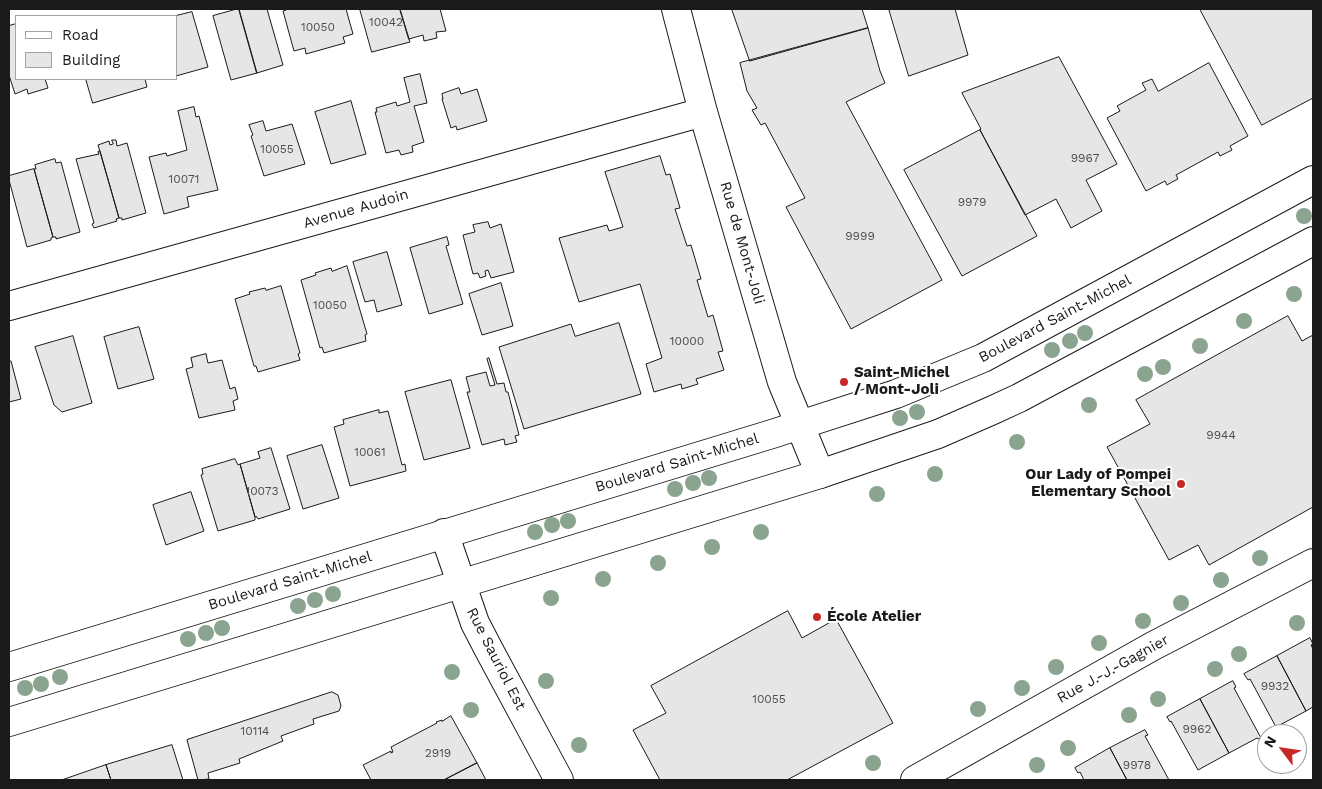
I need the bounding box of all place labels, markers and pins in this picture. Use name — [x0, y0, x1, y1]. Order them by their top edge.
place label: Saint-Michel / Mont-Joli — [854, 364, 949, 399]
marker: Saint-Michel / Mont-Joli — [838, 376, 850, 388]
place label: Our Lady of Pompei Elementary School — [1025, 466, 1171, 501]
marker: Our Lady of Pompei Elementary School — [1175, 478, 1187, 490]
place label: École Atelier — [827, 608, 921, 626]
marker: École Atelier — [811, 611, 823, 623]

